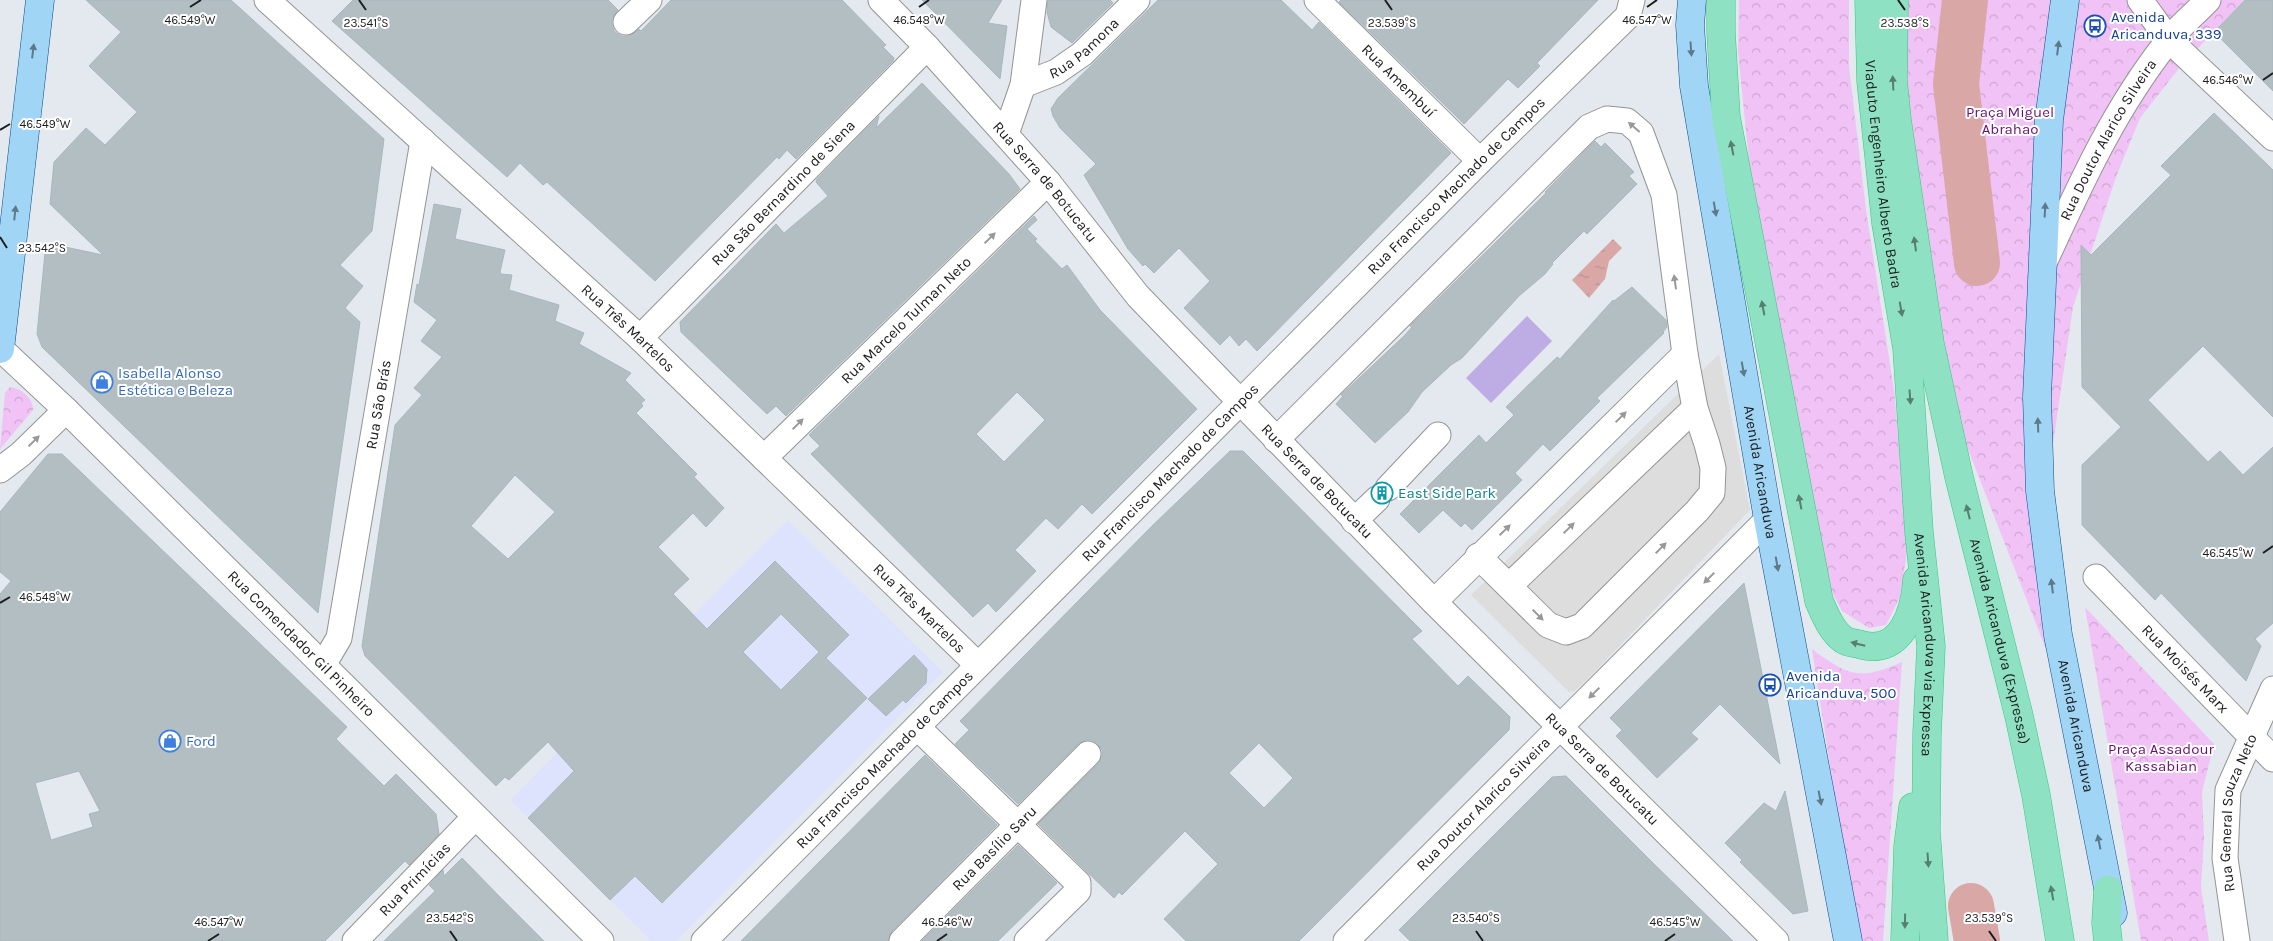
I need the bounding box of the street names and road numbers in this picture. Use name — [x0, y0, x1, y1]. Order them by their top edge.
street label: Rua Pamona — [1047, 14, 1123, 83]
street label: Rua Amembuí — [1358, 40, 1440, 122]
street label: Rua Doutor Alarico Silveira — [2056, 56, 2160, 223]
street label: Viaduto Engenheiro Alberto Badra — [1861, 60, 1906, 290]
street label: Rua Francisco Machado de Campos — [1364, 93, 1549, 278]
street label: Rua São Bernardino de Siena — [708, 116, 859, 269]
street label: Rua Serra de Botucatu — [989, 118, 1101, 246]
street label: Rua Marcelo Tulman Neto — [837, 253, 975, 387]
street label: Rua Três Martelos — [578, 280, 679, 376]
street label: Rua São Brás — [362, 359, 395, 451]
street label: Rua Francisco Machado de Campos — [1078, 380, 1262, 565]
street label: Avenida Aricanduva — [1740, 404, 1781, 540]
street label: Rua Serra de Botucatu — [1258, 420, 1377, 542]
street label: Avenida Aricanduva via Expressa — [1910, 532, 1940, 757]
street label: Avenida Aricanduva (Expressa) — [1966, 536, 2034, 746]
street label: Rua Três Martelos — [870, 560, 969, 657]
street label: Rua Comendador Gil Pinheiro — [224, 567, 379, 720]
street label: Rua Moisés Marx — [2138, 621, 2233, 717]
street label: Avenida Aricanduva — [2054, 658, 2098, 794]
street label: Rua Francisco Machado de Campos — [792, 667, 977, 852]
street label: Rua Serra de Botucatu — [1542, 709, 1663, 829]
street label: Rua General Souza Neto — [2216, 731, 2261, 893]
street label: Rua Doutor Alarico Silveira — [1413, 733, 1554, 874]
street label: Rua Basílio Saru — [948, 802, 1040, 894]
street label: Rua Primícias — [375, 839, 454, 920]

